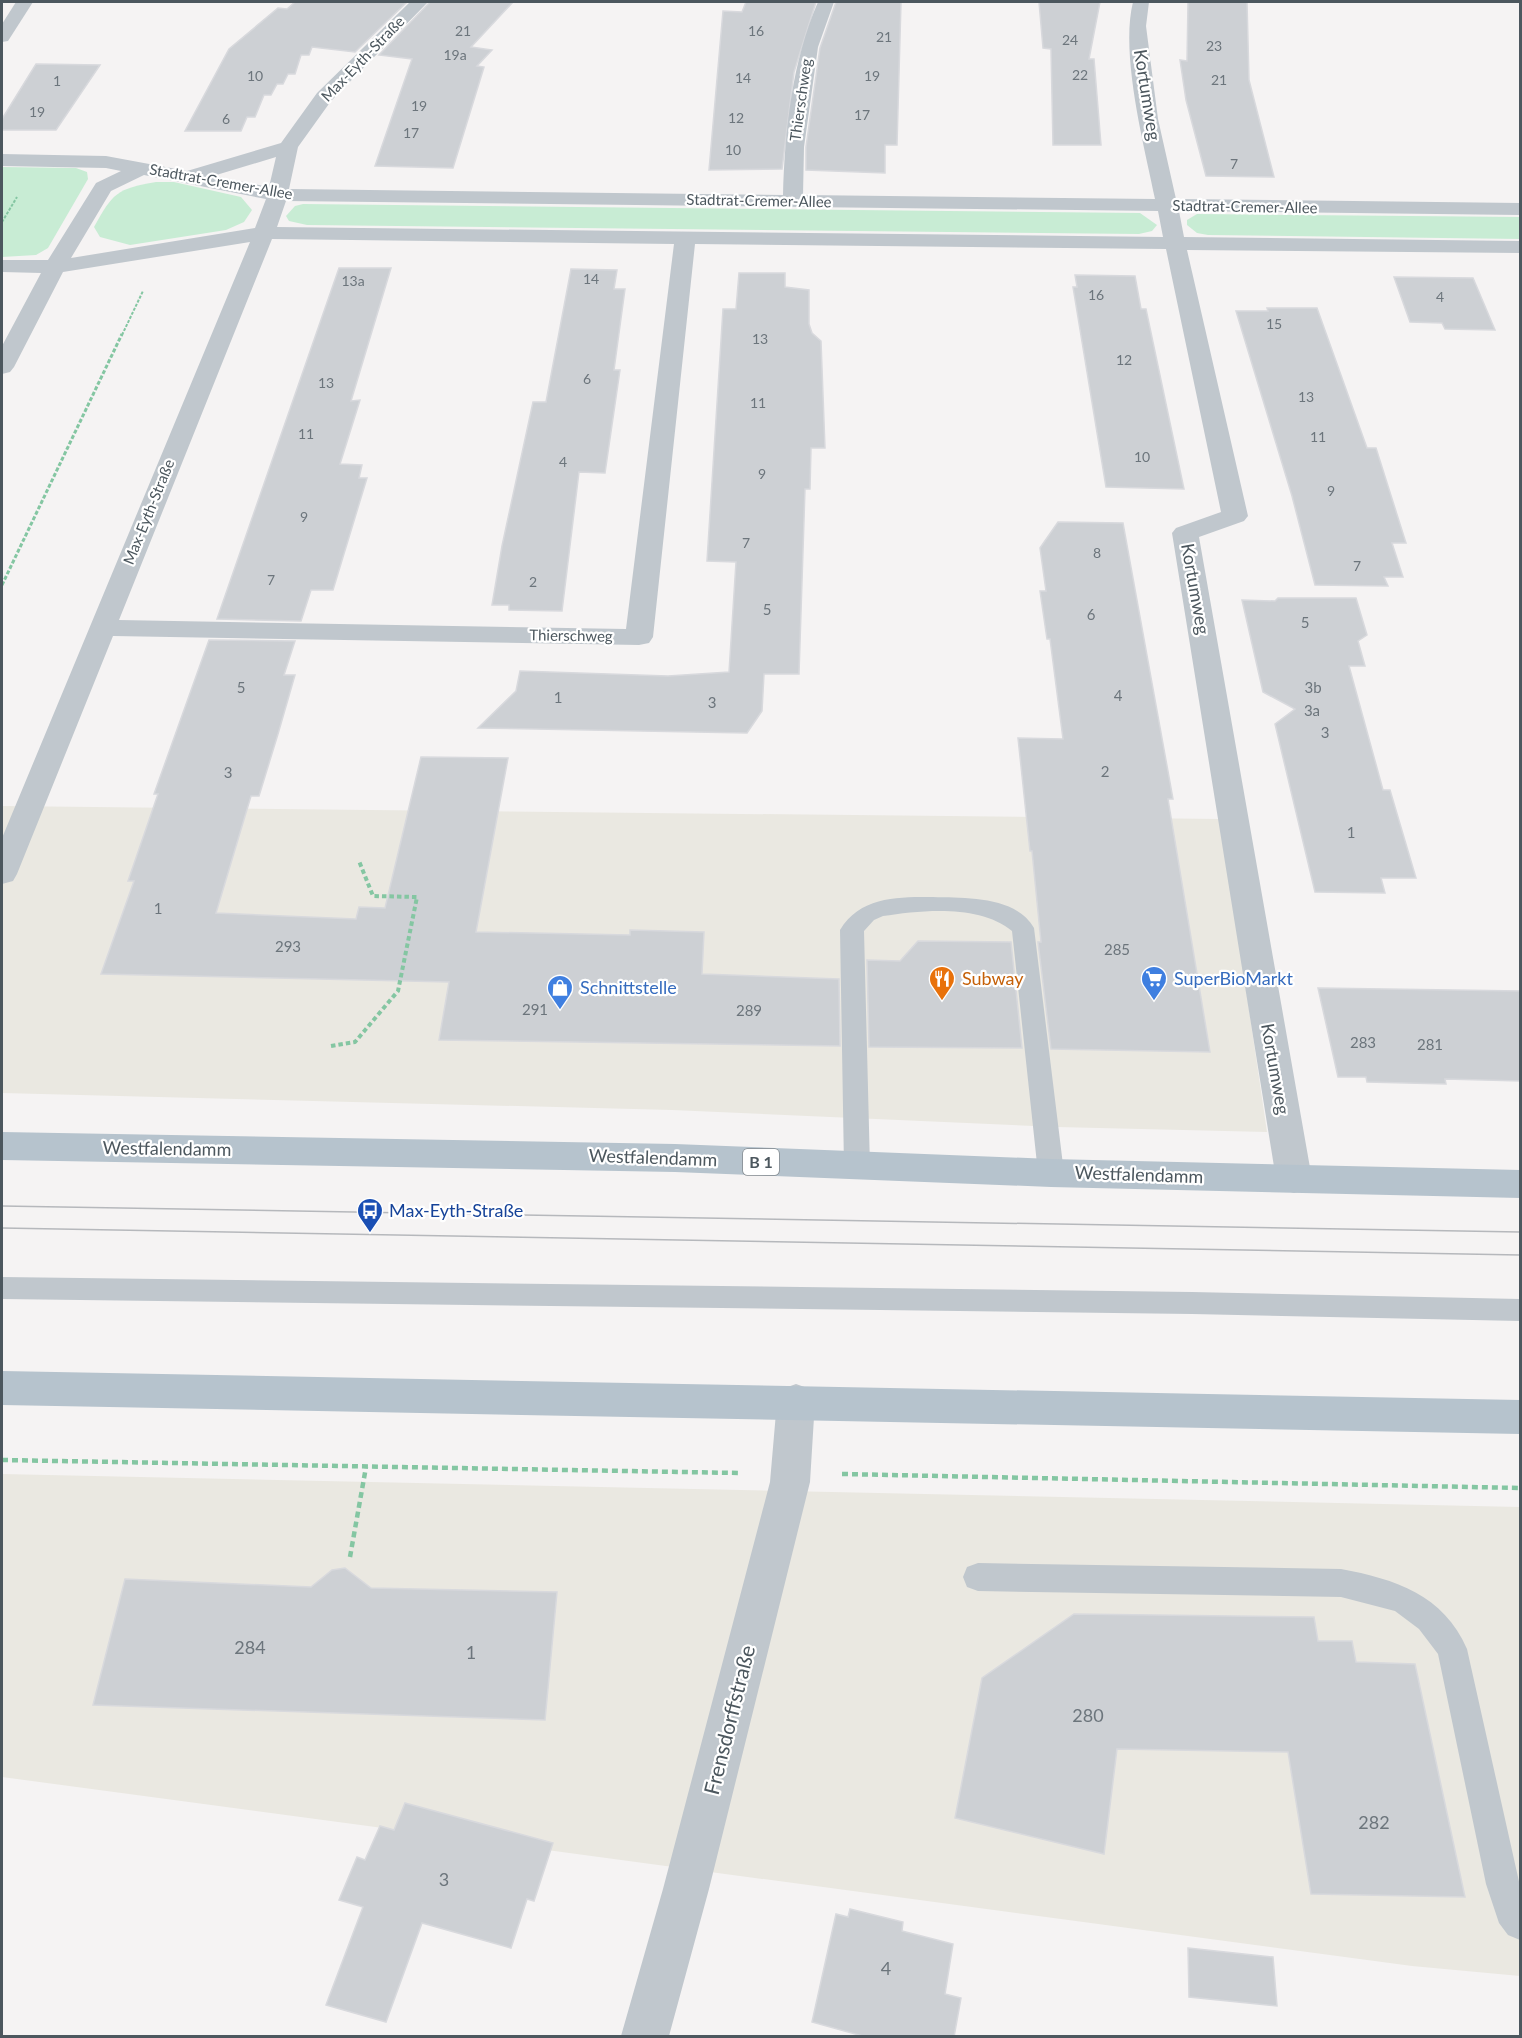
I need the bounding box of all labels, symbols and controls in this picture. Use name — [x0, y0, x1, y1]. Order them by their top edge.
street label: Max-Eyth-Straße — [317, 12, 408, 105]
house number: 21 — [455, 22, 471, 39]
house number: 16 — [748, 22, 764, 39]
house number: 21 — [876, 28, 892, 45]
house number: 24 — [1062, 31, 1078, 48]
house number: 23 — [1206, 37, 1222, 54]
house number: 19a — [443, 46, 467, 63]
street label: Kortumweg — [1130, 48, 1166, 142]
street label: Thierschweg — [785, 57, 815, 142]
house number: 22 — [1072, 66, 1088, 83]
house number: 10 — [247, 67, 263, 84]
house number: 19 — [864, 67, 880, 84]
house number: 14 — [735, 69, 751, 86]
house number: 21 — [1211, 71, 1227, 88]
house number: 1 — [53, 72, 61, 89]
house number: 19 — [411, 97, 427, 114]
house number: 19 — [29, 103, 45, 120]
house number: 17 — [854, 106, 870, 123]
house number: 12 — [728, 109, 744, 126]
house number: 6 — [222, 110, 230, 127]
house number: 17 — [403, 124, 419, 141]
house number: 10 — [725, 141, 741, 158]
house number: 7 — [1230, 155, 1238, 172]
street label: Stadtrat-Cremer-Allee — [148, 160, 294, 202]
street label: Stadtrat-Cremer-Allee — [686, 190, 832, 210]
street label: Stadtrat-Cremer-Allee — [1172, 196, 1318, 216]
house number: 14 — [583, 270, 599, 287]
house number: 13a — [341, 272, 365, 289]
house number: 16 — [1088, 286, 1104, 303]
house number: 4 — [1436, 288, 1444, 305]
house number: 15 — [1266, 315, 1282, 332]
house number: 13 — [752, 330, 768, 347]
house number: 12 — [1116, 351, 1132, 368]
house number: 6 — [583, 370, 591, 387]
house number: 13 — [318, 374, 334, 391]
house number: 13 — [1298, 388, 1314, 405]
house number: 11 — [750, 394, 766, 411]
house number: 11 — [298, 425, 314, 442]
house number: 11 — [1310, 428, 1326, 445]
house number: 10 — [1134, 448, 1150, 465]
house number: 4 — [559, 453, 567, 470]
street label: Max-Eyth-Straße — [119, 456, 177, 567]
house number: 9 — [758, 465, 766, 482]
house number: 9 — [1327, 482, 1335, 499]
house number: 9 — [300, 508, 308, 525]
house number: 7 — [742, 534, 750, 551]
street label: Kortumweg — [1177, 542, 1215, 636]
house number: 8 — [1093, 544, 1101, 561]
house number: 7 — [1353, 557, 1361, 574]
house number: 7 — [267, 571, 275, 588]
house number: 2 — [529, 573, 537, 590]
house number: 5 — [763, 600, 771, 618]
house number: 6 — [1087, 605, 1096, 623]
house number: 5 — [1301, 613, 1309, 631]
street label: Thierschweg — [529, 625, 613, 645]
house number: 5 — [237, 678, 245, 696]
house number: 3b — [1304, 678, 1322, 696]
house number: 4 — [1114, 686, 1123, 704]
house number: 1 — [554, 688, 562, 706]
house number: 3 — [708, 693, 716, 711]
house number: 3a — [1304, 701, 1320, 719]
house number: 3 — [1321, 723, 1329, 741]
house number: 2 — [1101, 762, 1109, 780]
house number: 3 — [224, 763, 232, 781]
house number: 1 — [1347, 823, 1355, 841]
house number: 1 — [154, 899, 162, 917]
house number: 293 — [275, 937, 301, 955]
house number: 285 — [1104, 940, 1130, 958]
restaurant icon: Subway — [927, 964, 957, 1002]
supermarket icon: SuperBioMarkt — [1139, 964, 1169, 1002]
place label: Subway — [962, 967, 1024, 989]
place label: SuperBioMarkt — [1174, 967, 1293, 989]
shop icon: Schnittstelle — [545, 973, 575, 1011]
place label: Schnittstelle — [580, 976, 677, 998]
house number: 291 — [522, 1000, 548, 1018]
house number: 289 — [736, 1001, 762, 1019]
street label: Kortumweg — [1257, 1022, 1295, 1116]
house number: 283 — [1350, 1033, 1376, 1051]
house number: 281 — [1417, 1035, 1443, 1053]
street label: Westfalendamm — [103, 1136, 232, 1160]
street label: Westfalendamm — [588, 1144, 718, 1170]
road number: B 1 — [743, 1149, 779, 1175]
street label: Westfalendamm — [1074, 1161, 1204, 1187]
bus stop icon: Max-Eyth-Straße — [355, 1196, 385, 1234]
place label: Max-Eyth-Straße — [389, 1199, 523, 1221]
house number: 284 — [234, 1636, 266, 1658]
house number: 1 — [466, 1641, 476, 1663]
street label: Frensdorffstraße — [698, 1642, 759, 1797]
house number: 280 — [1072, 1704, 1104, 1726]
house number: 282 — [1358, 1811, 1390, 1833]
house number: 3 — [439, 1868, 449, 1890]
house number: 4 — [881, 1957, 891, 1979]

